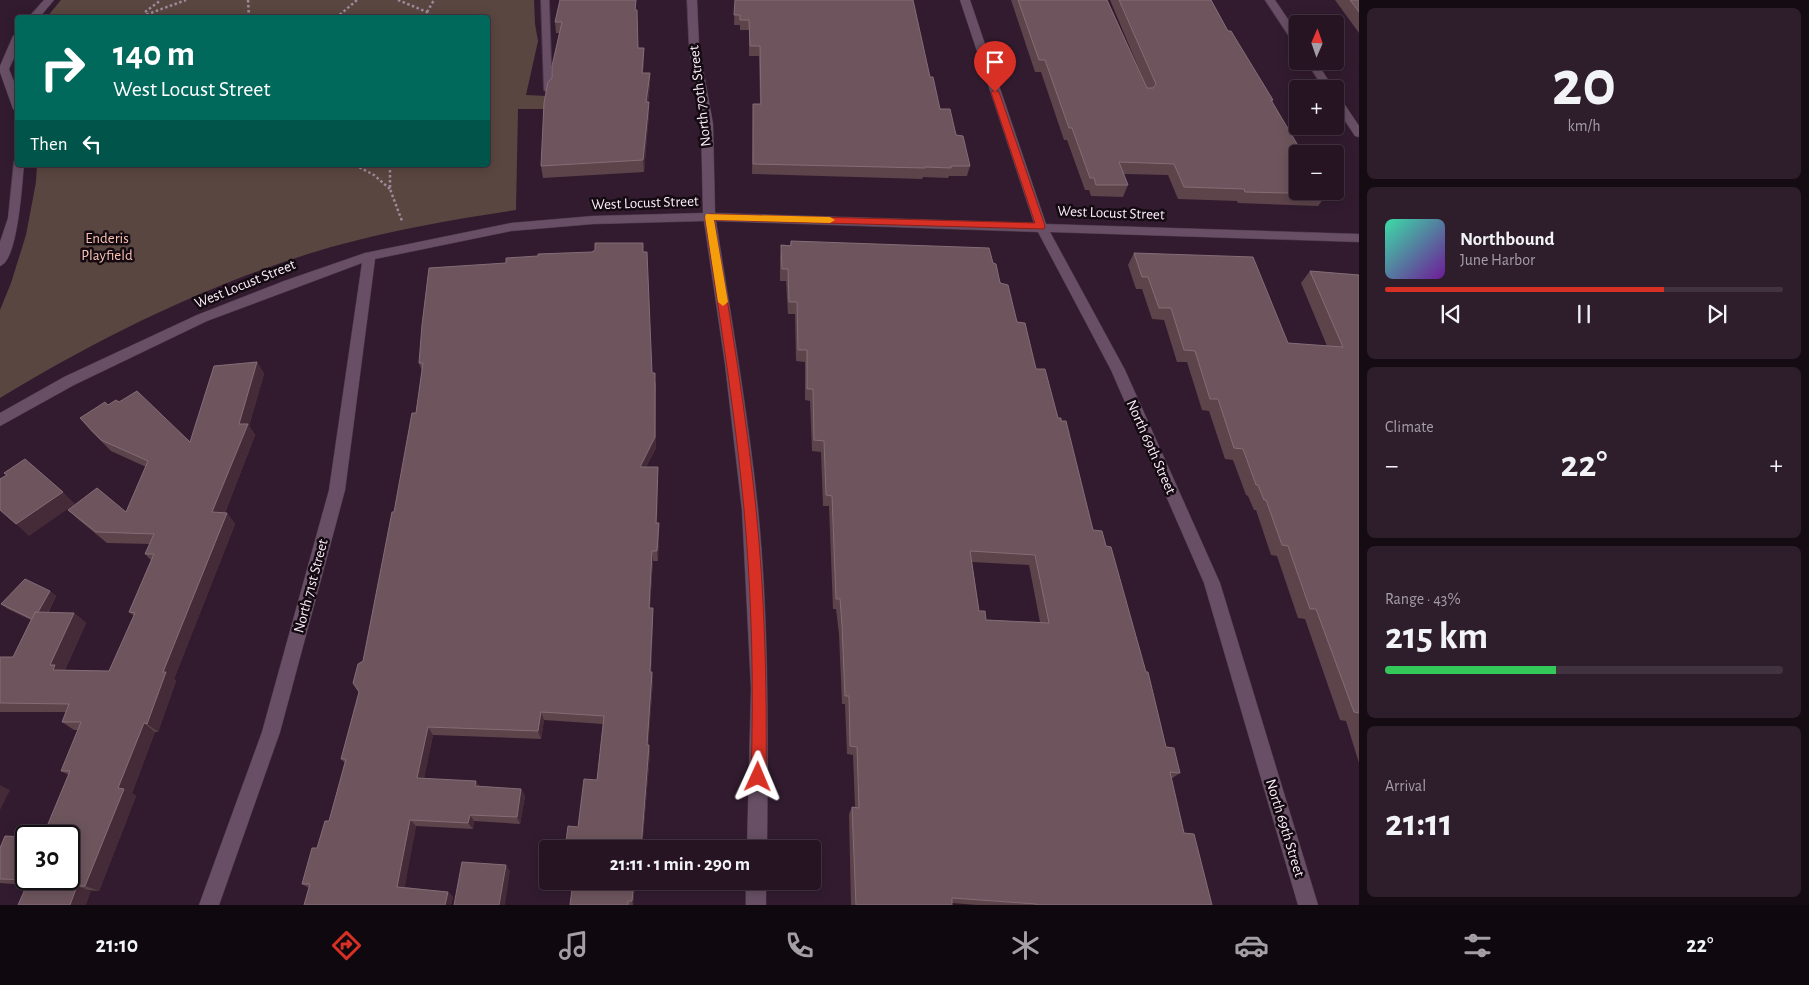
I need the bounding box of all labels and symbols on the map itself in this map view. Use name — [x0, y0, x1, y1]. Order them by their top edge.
north arrow — [1289, 15, 1344, 70]
pin — [974, 41, 1016, 92]
street label: North 70th Street — [686, 44, 714, 147]
street label: West Locust Street — [591, 194, 699, 212]
street label: West Locust Street — [1057, 204, 1165, 222]
park label: Enderis Playfield — [81, 231, 133, 263]
street label: West Locust Street — [192, 257, 298, 311]
street label: North 69th Street — [1123, 398, 1179, 497]
street label: North 71st Street — [291, 537, 331, 635]
position arrow — [731, 750, 783, 802]
street label: North 69th Street — [1263, 777, 1307, 879]
speed limit sign: 30 — [15, 825, 80, 890]

